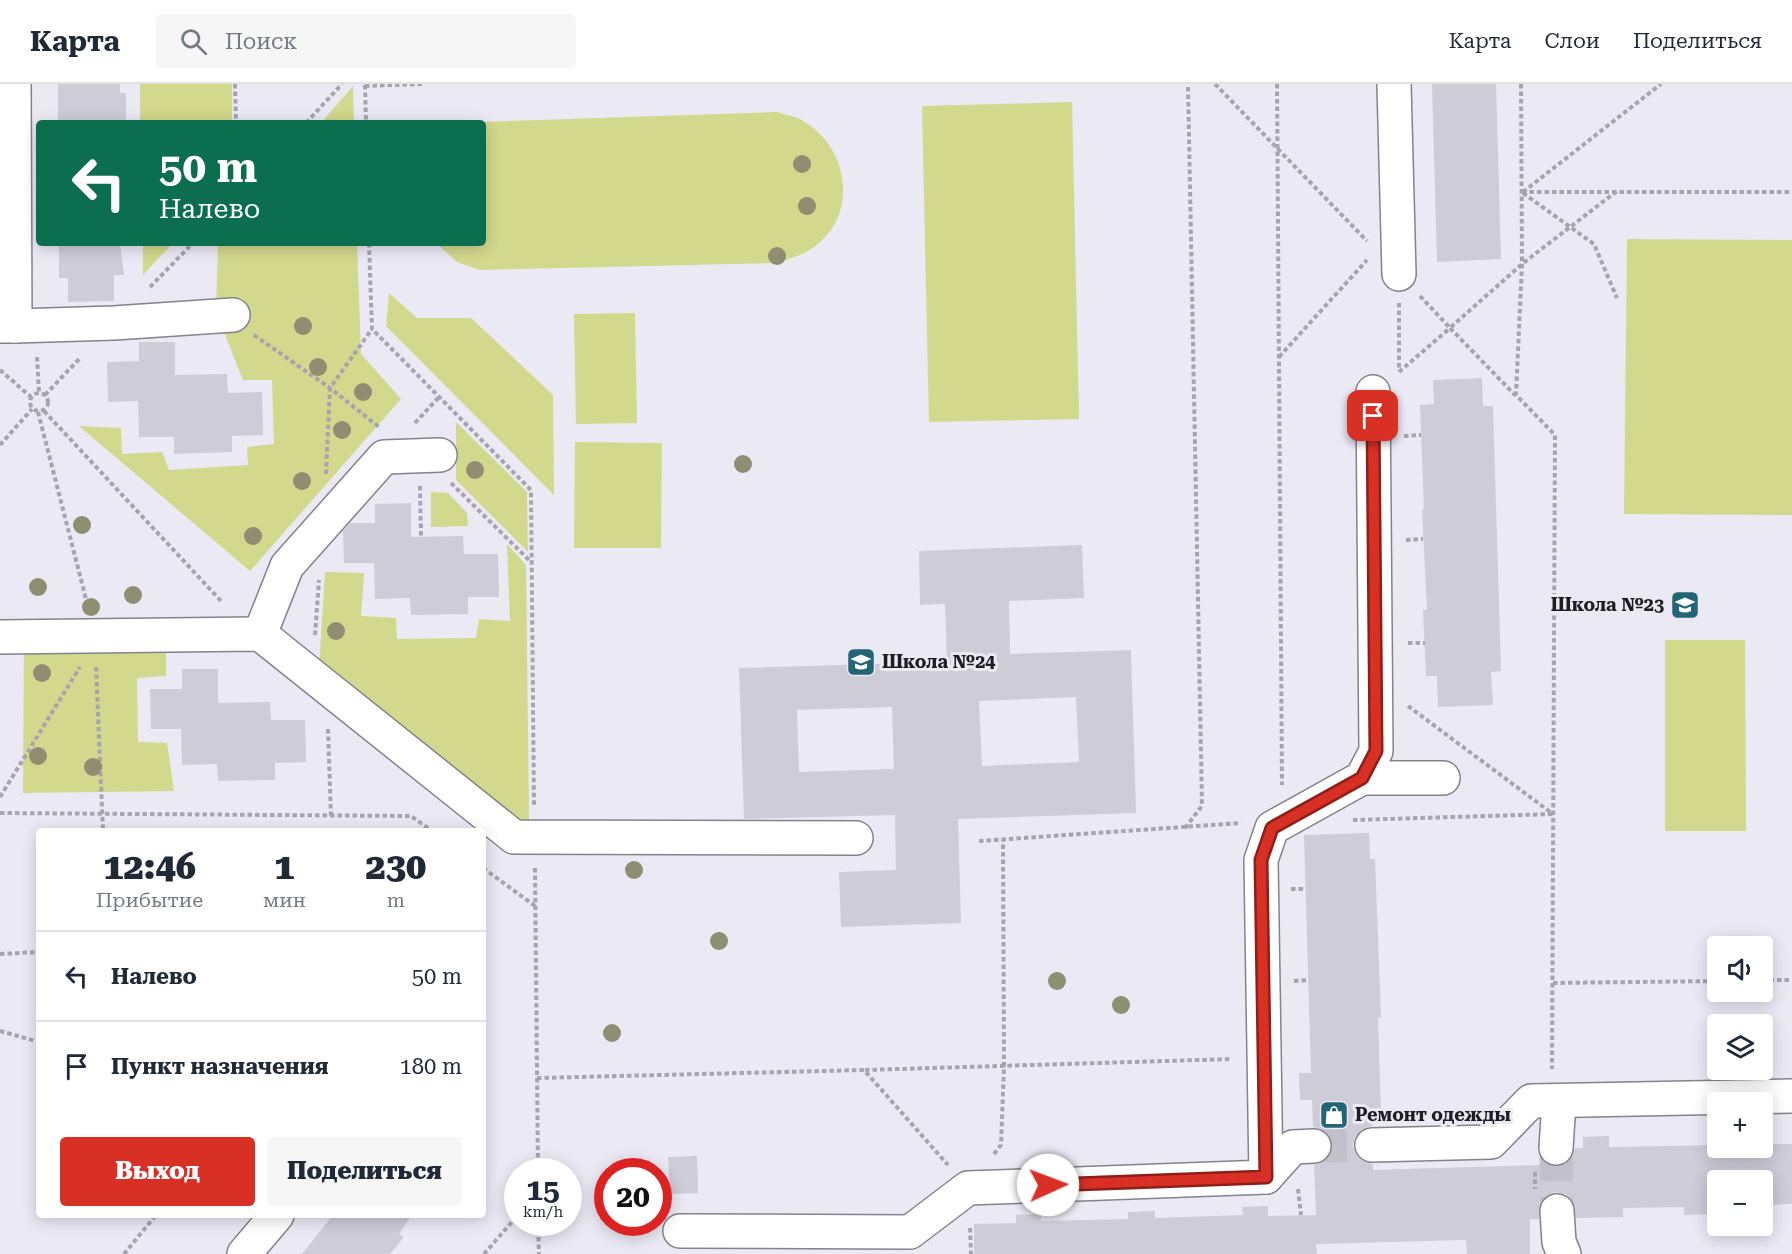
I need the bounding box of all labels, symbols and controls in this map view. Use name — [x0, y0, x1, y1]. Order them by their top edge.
search box — [156, 14, 576, 68]
text: Карта — [30, 25, 120, 58]
icon: search — [177, 25, 210, 58]
text: Поиск — [225, 29, 297, 54]
text: Карта — [1449, 29, 1512, 53]
text: Слои — [1545, 29, 1600, 53]
text: Поделиться — [1633, 29, 1762, 53]
text: 50 m — [159, 143, 257, 192]
icon: left — [60, 144, 138, 222]
text: Налево — [159, 193, 260, 225]
pin — [1347, 390, 1398, 441]
icon: arrive — [1356, 399, 1389, 432]
school or university icon: Школа №23 — [1669, 589, 1701, 621]
place label: Школа №23 — [1551, 594, 1664, 615]
school or university icon: Школа №24 — [845, 646, 877, 678]
place label: Школа №24 — [882, 651, 995, 672]
text: 12:46 — [103, 846, 196, 888]
text: 1 — [274, 846, 294, 888]
text: 230 — [366, 846, 426, 888]
text: Прибытие — [96, 888, 203, 912]
text: мин — [263, 888, 306, 912]
text: m — [387, 888, 405, 912]
map controls — [1707, 936, 1773, 1236]
button: sound — [1707, 936, 1773, 1002]
icon: left — [60, 960, 93, 993]
text: Налево — [111, 964, 197, 989]
text: 50 m — [412, 964, 462, 989]
button: layers — [1707, 1014, 1773, 1080]
icon: arrive — [60, 1050, 93, 1083]
text: Пункт назначения — [111, 1054, 329, 1079]
text: 180 m — [399, 1054, 462, 1079]
button: + — [1707, 1092, 1773, 1158]
shop icon: Ремонт одежды — [1318, 1099, 1350, 1131]
place label: Ремонт одежды — [1355, 1104, 1511, 1125]
button: Выход — [60, 1137, 255, 1206]
button: Поделиться — [267, 1137, 462, 1206]
position arrow — [1016, 1153, 1080, 1217]
speed limit sign: 20 — [594, 1158, 672, 1236]
button: − — [1707, 1170, 1773, 1236]
text: 15 — [526, 1172, 560, 1207]
text: km/h — [523, 1203, 563, 1221]

